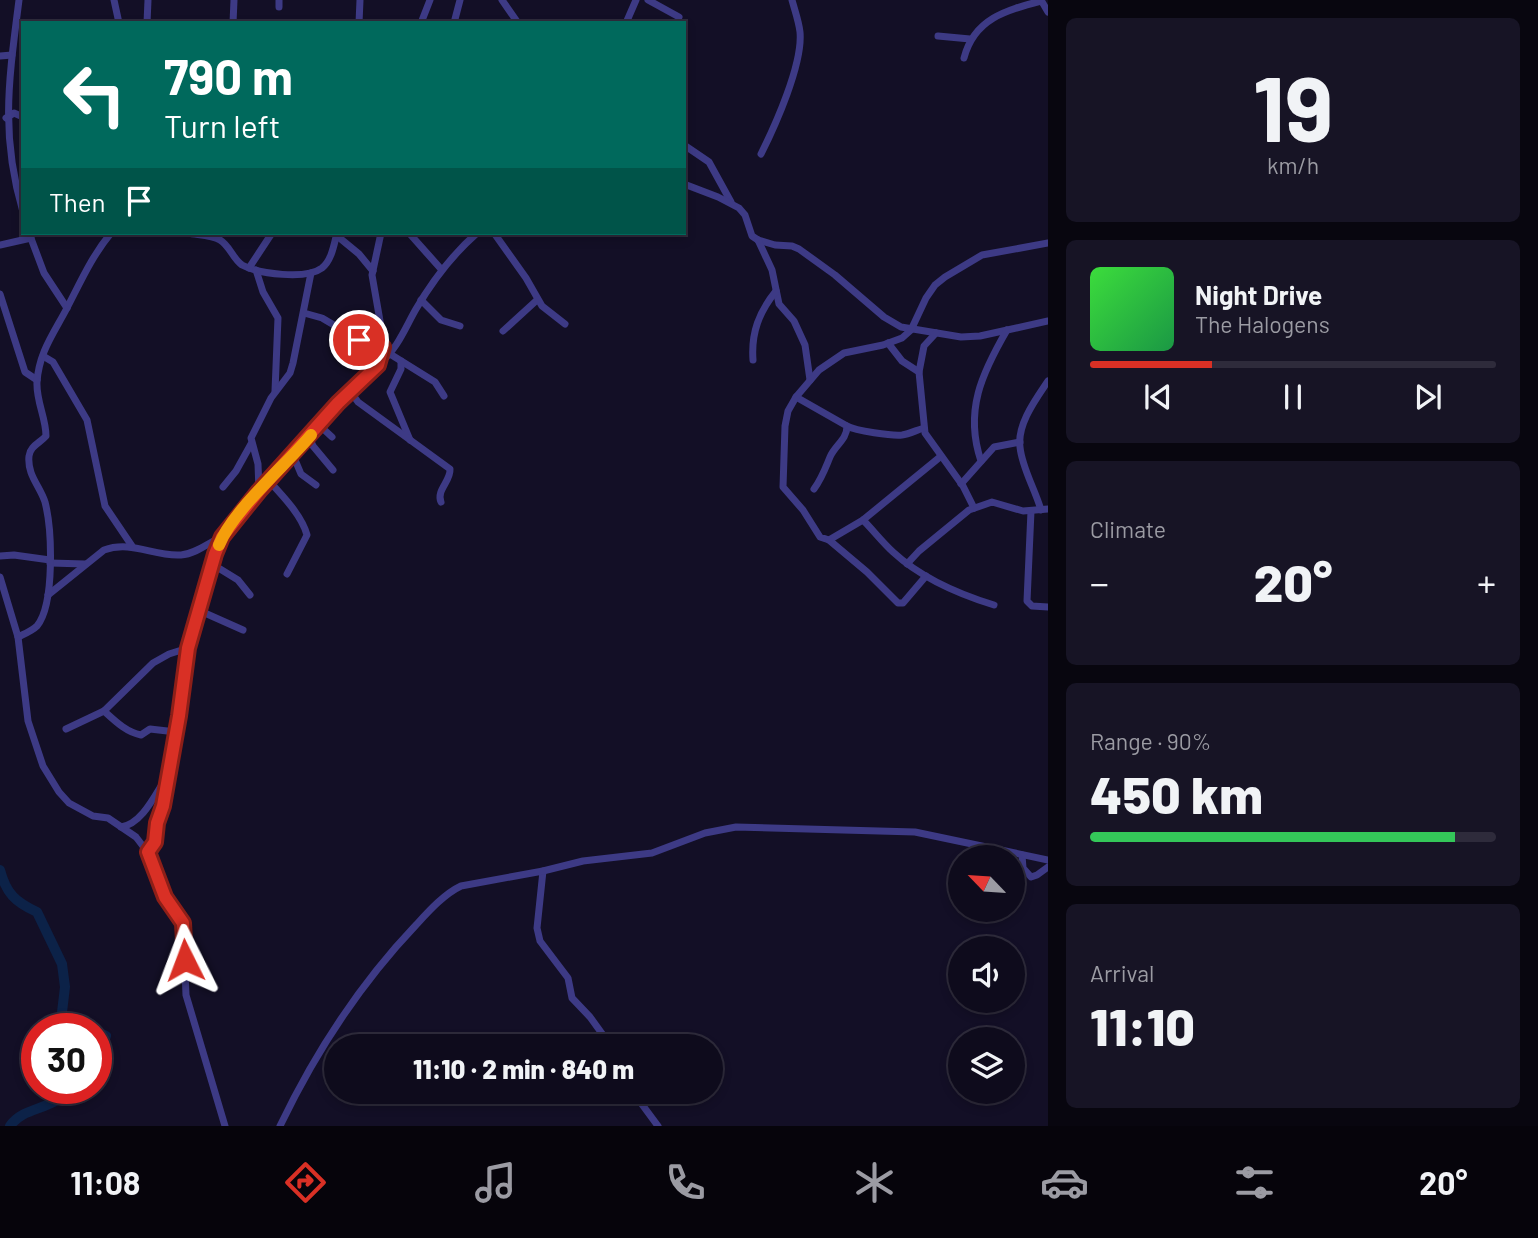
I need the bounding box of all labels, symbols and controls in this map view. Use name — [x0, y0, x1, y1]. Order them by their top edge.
text: 790 m — [164, 46, 293, 105]
icon: left — [49, 49, 140, 140]
text: 19 — [1253, 51, 1333, 160]
text: Turn left — [164, 106, 281, 144]
text: km/h — [1267, 151, 1319, 179]
icon: arrive — [120, 182, 158, 220]
text: Then — [49, 186, 106, 217]
text: Night Drive — [1195, 279, 1322, 310]
pin — [329, 310, 389, 370]
text: The Halogens — [1195, 310, 1330, 338]
icon: arrive — [340, 321, 378, 359]
icon: previous — [1139, 378, 1177, 416]
icon: pause — [1274, 378, 1312, 416]
icon: next — [1409, 378, 1447, 416]
text: Climate — [1090, 515, 1166, 543]
text: 20° — [1254, 550, 1332, 612]
text: − — [1090, 559, 1109, 605]
text: + — [1477, 559, 1496, 605]
text: Range · 90% — [1090, 727, 1211, 755]
text: 450 km — [1090, 762, 1263, 824]
north arrow — [948, 845, 1026, 922]
map controls — [948, 845, 1025, 1104]
position arrow — [148, 923, 222, 997]
button: sound — [948, 936, 1025, 1013]
text: Arrival — [1090, 959, 1154, 987]
text: 11:10 — [1090, 994, 1195, 1056]
speed limit sign: 30 — [21, 1013, 112, 1104]
button: layers — [948, 1027, 1025, 1104]
text: 11:10 · 2 min · 840 m — [413, 1053, 634, 1084]
icon: directions — [281, 1158, 330, 1207]
icon: music — [471, 1158, 520, 1207]
icon: phone — [661, 1158, 710, 1207]
icon: climate — [850, 1158, 899, 1207]
icon: car — [1040, 1158, 1089, 1207]
icon: filters — [1230, 1158, 1279, 1207]
text: 11:08 — [70, 1163, 140, 1201]
text: 20° — [1419, 1163, 1468, 1201]

